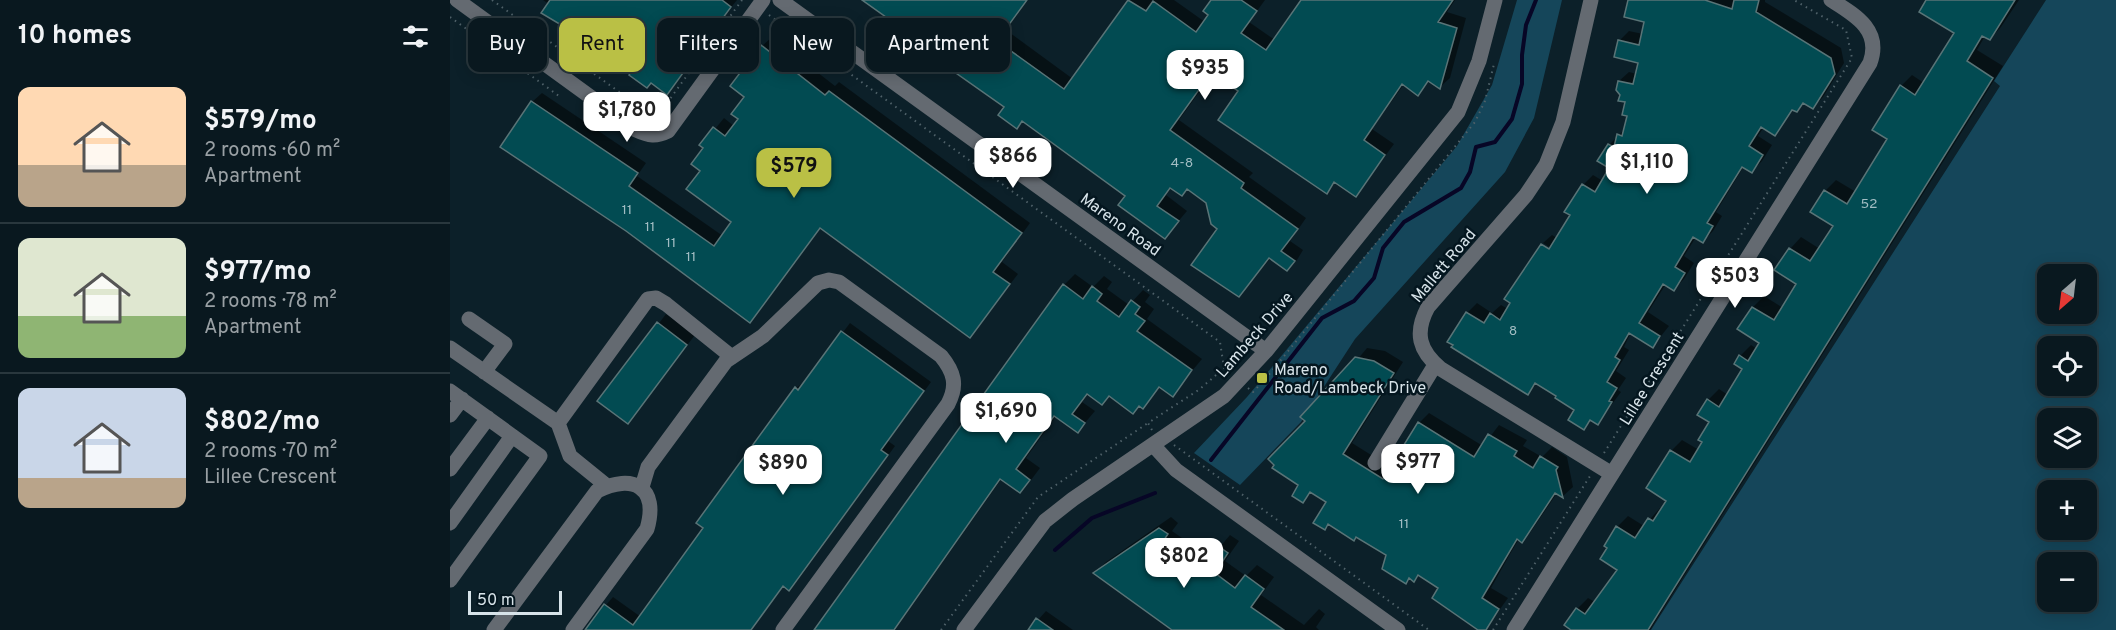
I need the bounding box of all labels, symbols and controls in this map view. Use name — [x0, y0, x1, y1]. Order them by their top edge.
chip: Buy — [468, 18, 547, 72]
chip: Rent — [559, 18, 645, 72]
chip: Filters — [657, 18, 759, 72]
chip: New — [771, 18, 854, 72]
chip: Apartment — [866, 18, 1010, 72]
text: 10 homes — [18, 20, 132, 53]
icon: filters — [399, 20, 432, 53]
pin: $935 — [1169, 50, 1241, 101]
text: $935 — [1181, 56, 1229, 82]
pin: $1,780 — [578, 92, 676, 143]
text: $1,780 — [597, 98, 657, 124]
text: $579/mo — [204, 105, 317, 138]
icon: home — [66, 111, 138, 183]
text: 2 rooms · 60 m² — [204, 138, 340, 164]
pin: $866 — [977, 138, 1049, 189]
text: $866 — [988, 144, 1038, 170]
pin: $1,110 — [1598, 144, 1696, 195]
pin: $579 — [758, 148, 830, 199]
text: $1,110 — [1620, 150, 1674, 176]
text: $579 — [770, 154, 818, 180]
house number: 4-8 — [1171, 155, 1193, 172]
text: Apartment — [204, 164, 302, 190]
street label: Mareno Road — [1076, 190, 1164, 262]
house number: 52 — [1860, 196, 1878, 213]
house number: 11 — [622, 202, 632, 219]
house number: 11 — [645, 219, 655, 236]
street label: Mallett Road — [1408, 225, 1481, 307]
house number: 11 — [666, 235, 676, 252]
house number: 11 — [686, 249, 696, 266]
text: $977/mo — [204, 256, 311, 289]
pin: $503 — [1699, 258, 1771, 309]
icon: home — [66, 262, 138, 334]
text: $503 — [1710, 264, 1760, 290]
north arrow — [2037, 264, 2097, 324]
map controls — [2037, 264, 2097, 612]
street label: Lambeck Drive — [1213, 288, 1298, 382]
text: 2 rooms · 78 m² — [204, 289, 337, 315]
text: Apartment — [204, 315, 302, 341]
house number: 8 — [1509, 323, 1517, 340]
street label: Lillee Crescent — [1616, 329, 1689, 429]
button: locate — [2037, 336, 2097, 396]
place label: Mareno Road/Lambeck Drive — [1274, 361, 1426, 399]
marker: Mareno Road/Lambeck Drive — [1255, 371, 1269, 385]
pin: $1,690 — [957, 393, 1055, 444]
text: $1,690 — [974, 399, 1038, 425]
text: $802/mo — [204, 406, 320, 439]
button: layers — [2037, 408, 2097, 468]
icon: home — [66, 412, 138, 484]
text: 2 rooms · 70 m² — [204, 439, 337, 465]
pin: $977 — [1382, 444, 1454, 495]
pin: $890 — [747, 445, 819, 496]
text: $977 — [1395, 450, 1441, 476]
text: $890 — [758, 451, 808, 477]
text: Lillee Crescent — [204, 465, 337, 491]
button: + — [2037, 480, 2097, 540]
house number: 11 — [1399, 516, 1409, 533]
pin: $802 — [1148, 538, 1220, 589]
text: $802 — [1159, 544, 1209, 570]
button: − — [2037, 552, 2097, 612]
scale bar — [468, 588, 562, 616]
text: 50 m — [477, 591, 515, 611]

